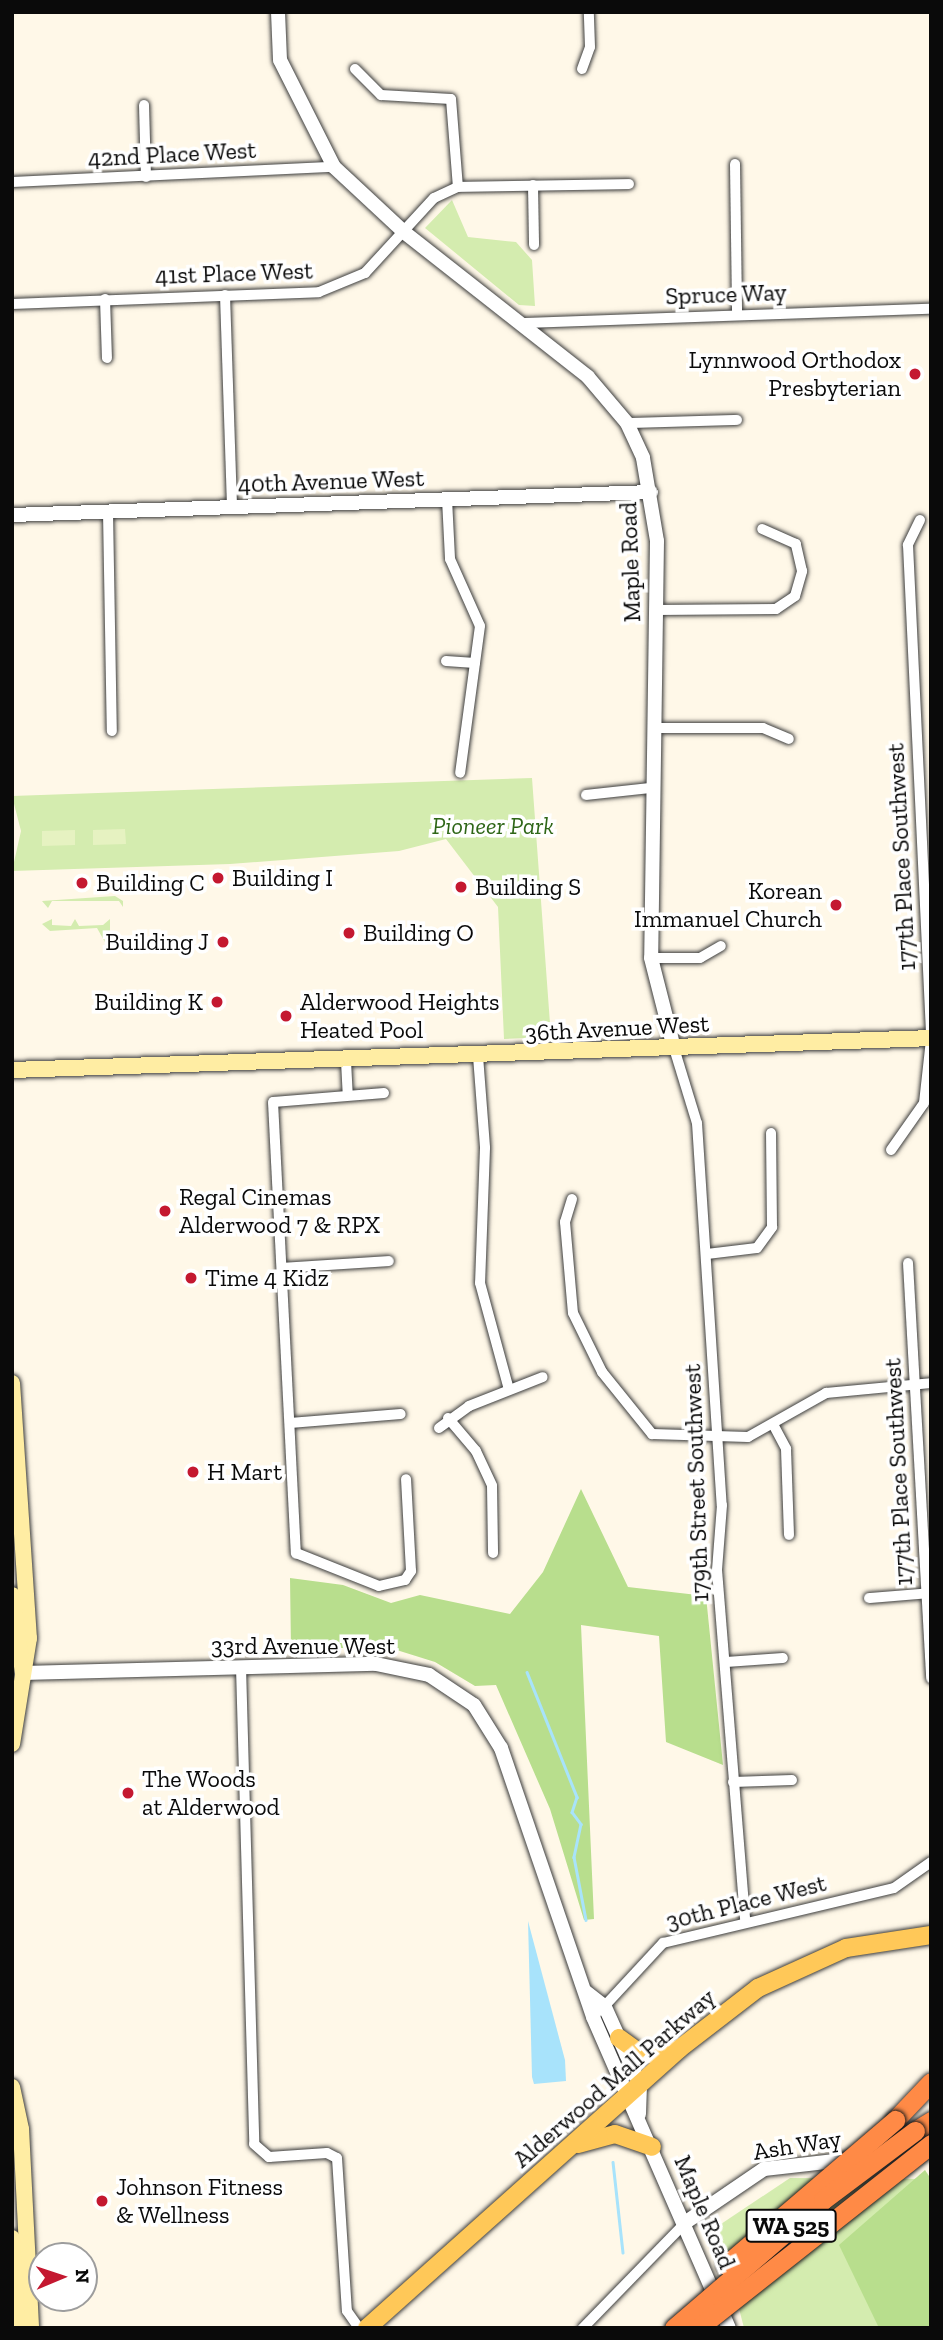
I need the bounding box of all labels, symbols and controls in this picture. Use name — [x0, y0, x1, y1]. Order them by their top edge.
street label: 42nd Place West — [87, 135, 257, 173]
street label: 41st Place West — [154, 256, 314, 290]
street label: Spruce Way — [665, 277, 787, 311]
place label: Lynnwood Orthodox Presbyterian — [689, 346, 901, 402]
marker: Lynnwood Orthodox Presbyterian — [907, 366, 923, 382]
street label: 40th Avenue West — [237, 463, 425, 499]
street label: Maple Road — [614, 501, 646, 623]
street label: 177th Place Southwest — [881, 742, 921, 972]
park label: Pioneer Park — [432, 812, 554, 840]
place label: Building I — [232, 864, 333, 892]
place label: Building C — [96, 869, 205, 897]
marker: Building I — [210, 870, 226, 886]
place label: Building S — [475, 873, 581, 901]
marker: Building C — [74, 875, 90, 891]
place label: Korean Immanuel Church — [634, 877, 822, 933]
marker: Building S — [453, 879, 469, 895]
marker: Korean Immanuel Church — [828, 897, 844, 913]
place label: Building O — [363, 919, 474, 947]
marker: Building O — [341, 925, 357, 941]
place label: Building J — [105, 928, 209, 956]
marker: Building J — [215, 934, 231, 950]
place label: Building K — [94, 988, 203, 1016]
place label: Alderwood Heights Heated Pool — [300, 988, 499, 1044]
marker: Building K — [209, 994, 225, 1010]
marker: Alderwood Heights Heated Pool — [278, 1008, 294, 1024]
street label: 36th Avenue West — [523, 1009, 711, 1047]
place label: Regal Cinemas Alderwood 7 & RPX — [179, 1183, 380, 1239]
marker: Regal Cinemas Alderwood 7 & RPX — [157, 1203, 173, 1219]
place label: Time 4 Kidz — [205, 1264, 329, 1292]
marker: Time 4 Kidz — [183, 1270, 199, 1286]
street label: 177th Place Southwest — [878, 1357, 918, 1587]
street label: 179th Street Southwest — [677, 1363, 715, 1603]
place label: H Mart — [207, 1458, 282, 1486]
marker: H Mart — [185, 1464, 201, 1480]
street label: 33rd Avenue West — [210, 1632, 396, 1660]
place label: The Woods at Alderwood — [142, 1765, 280, 1821]
marker: The Woods at Alderwood — [120, 1785, 136, 1801]
street label: 30th Place West — [663, 1868, 829, 1936]
street label: Alderwood Mall Parkway — [507, 1983, 721, 2173]
street label: Ash Way — [750, 2124, 844, 2166]
street label: Maple Road — [668, 2151, 742, 2273]
place label: Johnson Fitness & Wellness — [116, 2173, 283, 2229]
marker: Johnson Fitness & Wellness — [94, 2193, 110, 2209]
road number: WA 525 — [744, 2206, 838, 2246]
north arrow — [28, 2242, 98, 2312]
text: N — [71, 2269, 94, 2284]

